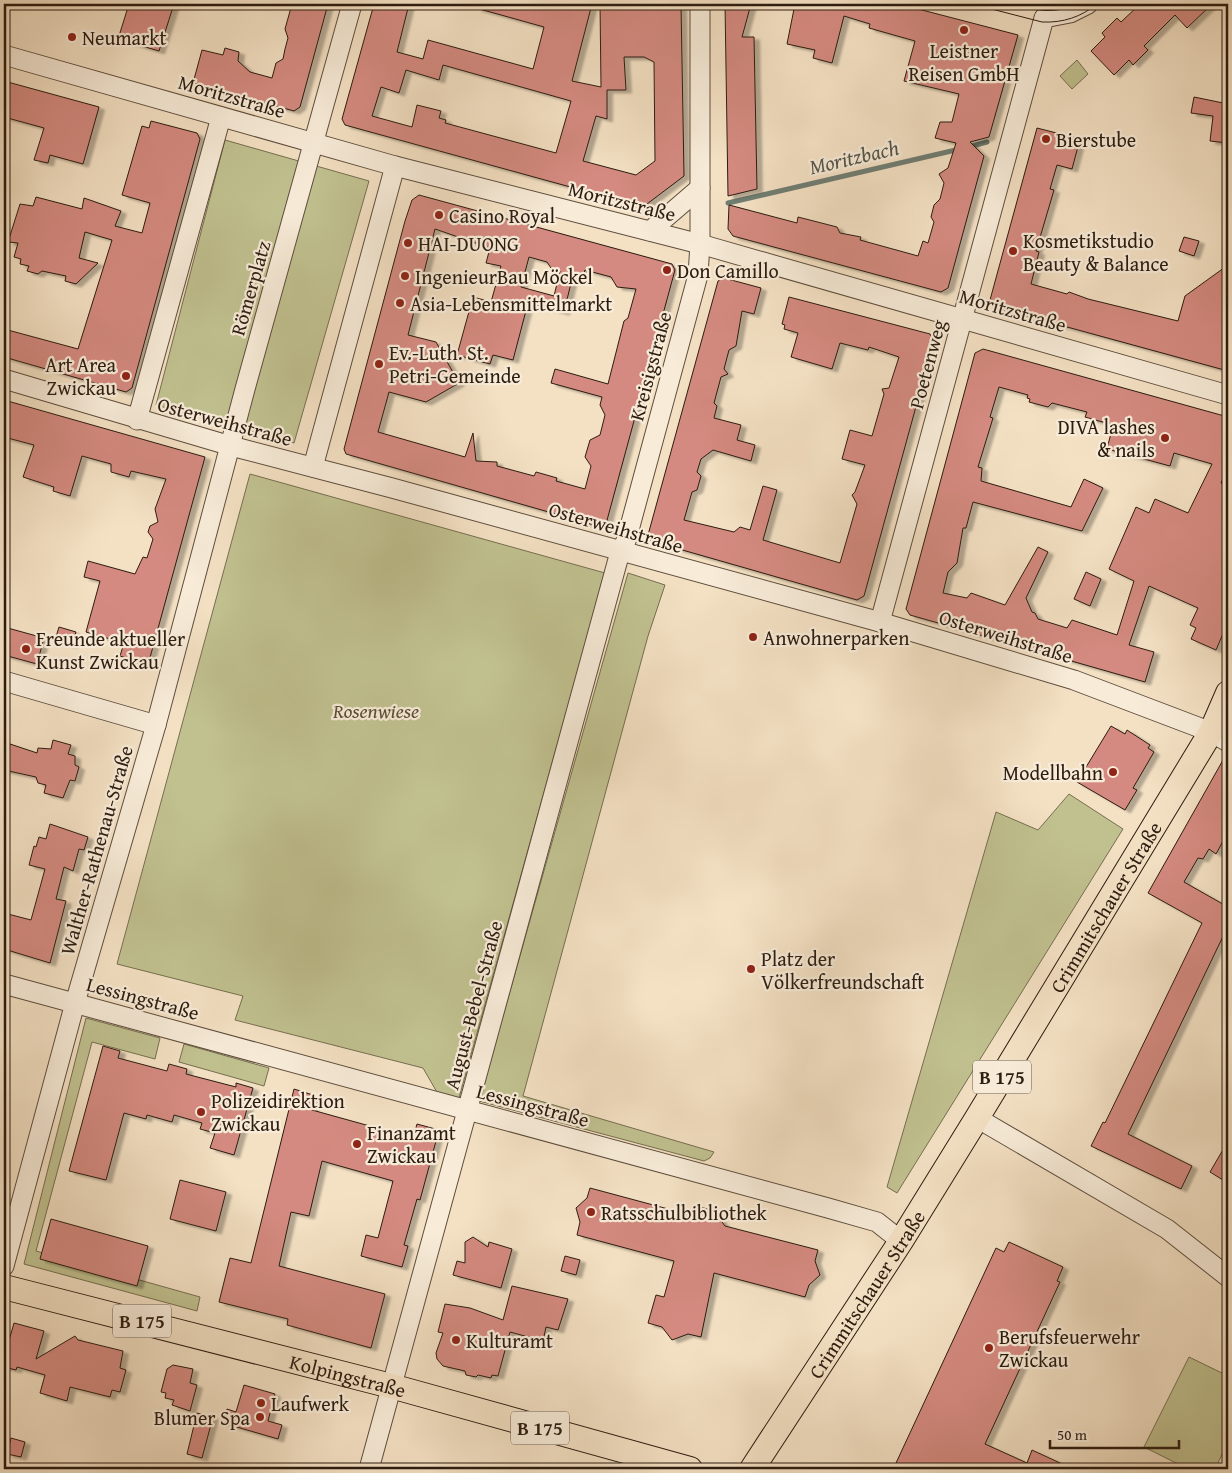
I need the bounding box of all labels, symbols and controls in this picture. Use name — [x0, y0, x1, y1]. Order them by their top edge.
place label: Neumarkt — [82, 23, 167, 52]
marker: Leistner Reisen GmbH — [958, 24, 970, 36]
marker: Neumarkt — [66, 31, 78, 43]
place label: Leistner Reisen GmbH — [908, 36, 1020, 88]
street label: Moritzstraße — [175, 67, 289, 125]
place label: Bierstube — [1056, 125, 1136, 154]
water label: Moritzbach — [806, 132, 902, 182]
marker: Bierstube — [1040, 133, 1052, 145]
street label: Moritzstraße — [565, 174, 679, 228]
place label: Casino Royal — [449, 201, 556, 230]
marker: Casino Royal — [433, 209, 445, 221]
place label: Kosmetikstudio Beauty & Balance — [1023, 226, 1169, 278]
place label: HAI-DUONG — [418, 229, 519, 258]
street label: Römerplatz — [223, 237, 277, 339]
marker: HAI-DUONG — [402, 237, 414, 249]
marker: Kosmetikstudio Beauty & Balance — [1007, 245, 1019, 257]
place label: Don Camillo — [677, 256, 779, 285]
place label: IngenieurBau Möckel — [415, 262, 593, 291]
marker: Don Camillo — [661, 264, 673, 276]
marker: IngenieurBau Möckel — [399, 270, 411, 282]
street label: Moritzstraße — [956, 281, 1070, 339]
place label: Asia-Lebensmittelmarkt — [410, 289, 612, 318]
marker: Asia-Lebensmittelmarkt — [394, 297, 406, 309]
street label: Kreisigstraße — [622, 308, 678, 424]
street label: Poetenweg — [901, 316, 953, 412]
place label: Ev.-Luth. St. Petri-Gemeinde — [389, 338, 521, 390]
place label: Art Area Zwickau — [45, 350, 117, 402]
marker: Ev.-Luth. St. Petri-Gemeinde — [373, 358, 385, 370]
marker: Art Area Zwickau — [120, 370, 132, 382]
street label: Osterweihstraße — [154, 389, 296, 453]
place label: DIVA lashes & nails — [1057, 412, 1155, 464]
marker: DIVA lashes & nails — [1159, 432, 1171, 444]
street label: Osterweihstraße — [545, 494, 687, 560]
street label: Osterweihstraße — [936, 602, 1076, 670]
place label: Anwohnerparken — [763, 623, 909, 652]
place label: Freunde aktueller Kunst Zwickau — [36, 624, 185, 676]
marker: Anwohnerparken — [747, 631, 759, 643]
marker: Freunde aktueller Kunst Zwickau — [20, 643, 32, 655]
park label: Rosenwiese — [332, 696, 419, 725]
street label: Walther-Rathenau-Straße — [52, 742, 140, 958]
place label: Modellbahn — [1003, 758, 1103, 787]
marker: Modellbahn — [1107, 766, 1119, 778]
street label: Crimmitschauer Straße — [1042, 816, 1168, 998]
street label: August-Bebel-Straße — [436, 917, 510, 1093]
place label: Platz der Völkerfreundschaft — [761, 944, 924, 996]
marker: Platz der Völkerfreundschaft — [745, 963, 757, 975]
street label: Lessingstraße — [84, 969, 202, 1027]
road number: B 175 — [973, 1060, 1031, 1094]
street label: Lessingstraße — [474, 1076, 592, 1134]
place label: Polizeidirektion Zwickau — [211, 1086, 345, 1138]
marker: Polizeidirektion Zwickau — [195, 1106, 207, 1118]
place label: Finanzamt Zwickau — [367, 1118, 456, 1170]
marker: Finanzamt Zwickau — [351, 1138, 363, 1150]
place label: Ratsschulbibliothek — [601, 1198, 768, 1227]
street label: Crimmitschauer Straße — [801, 1204, 931, 1384]
marker: Ratsschulbibliothek — [585, 1206, 597, 1218]
road number: B 175 — [113, 1304, 171, 1338]
place label: Berufsfeuerwehr Zwickau — [999, 1322, 1140, 1374]
place label: Kulturamt — [466, 1326, 553, 1355]
marker: Kulturamt — [450, 1334, 462, 1346]
marker: Berufsfeuerwehr Zwickau — [983, 1342, 995, 1354]
street label: Kolpingstraße — [287, 1346, 409, 1404]
place label: Laufwerk — [271, 1389, 350, 1418]
marker: Laufwerk — [255, 1397, 267, 1409]
place label: Blumer Spa — [154, 1403, 251, 1432]
marker: Blumer Spa — [254, 1411, 266, 1423]
road number: B 175 — [511, 1412, 569, 1445]
scale bar — [1050, 1418, 1178, 1450]
text: 50 m — [1057, 1424, 1088, 1445]

